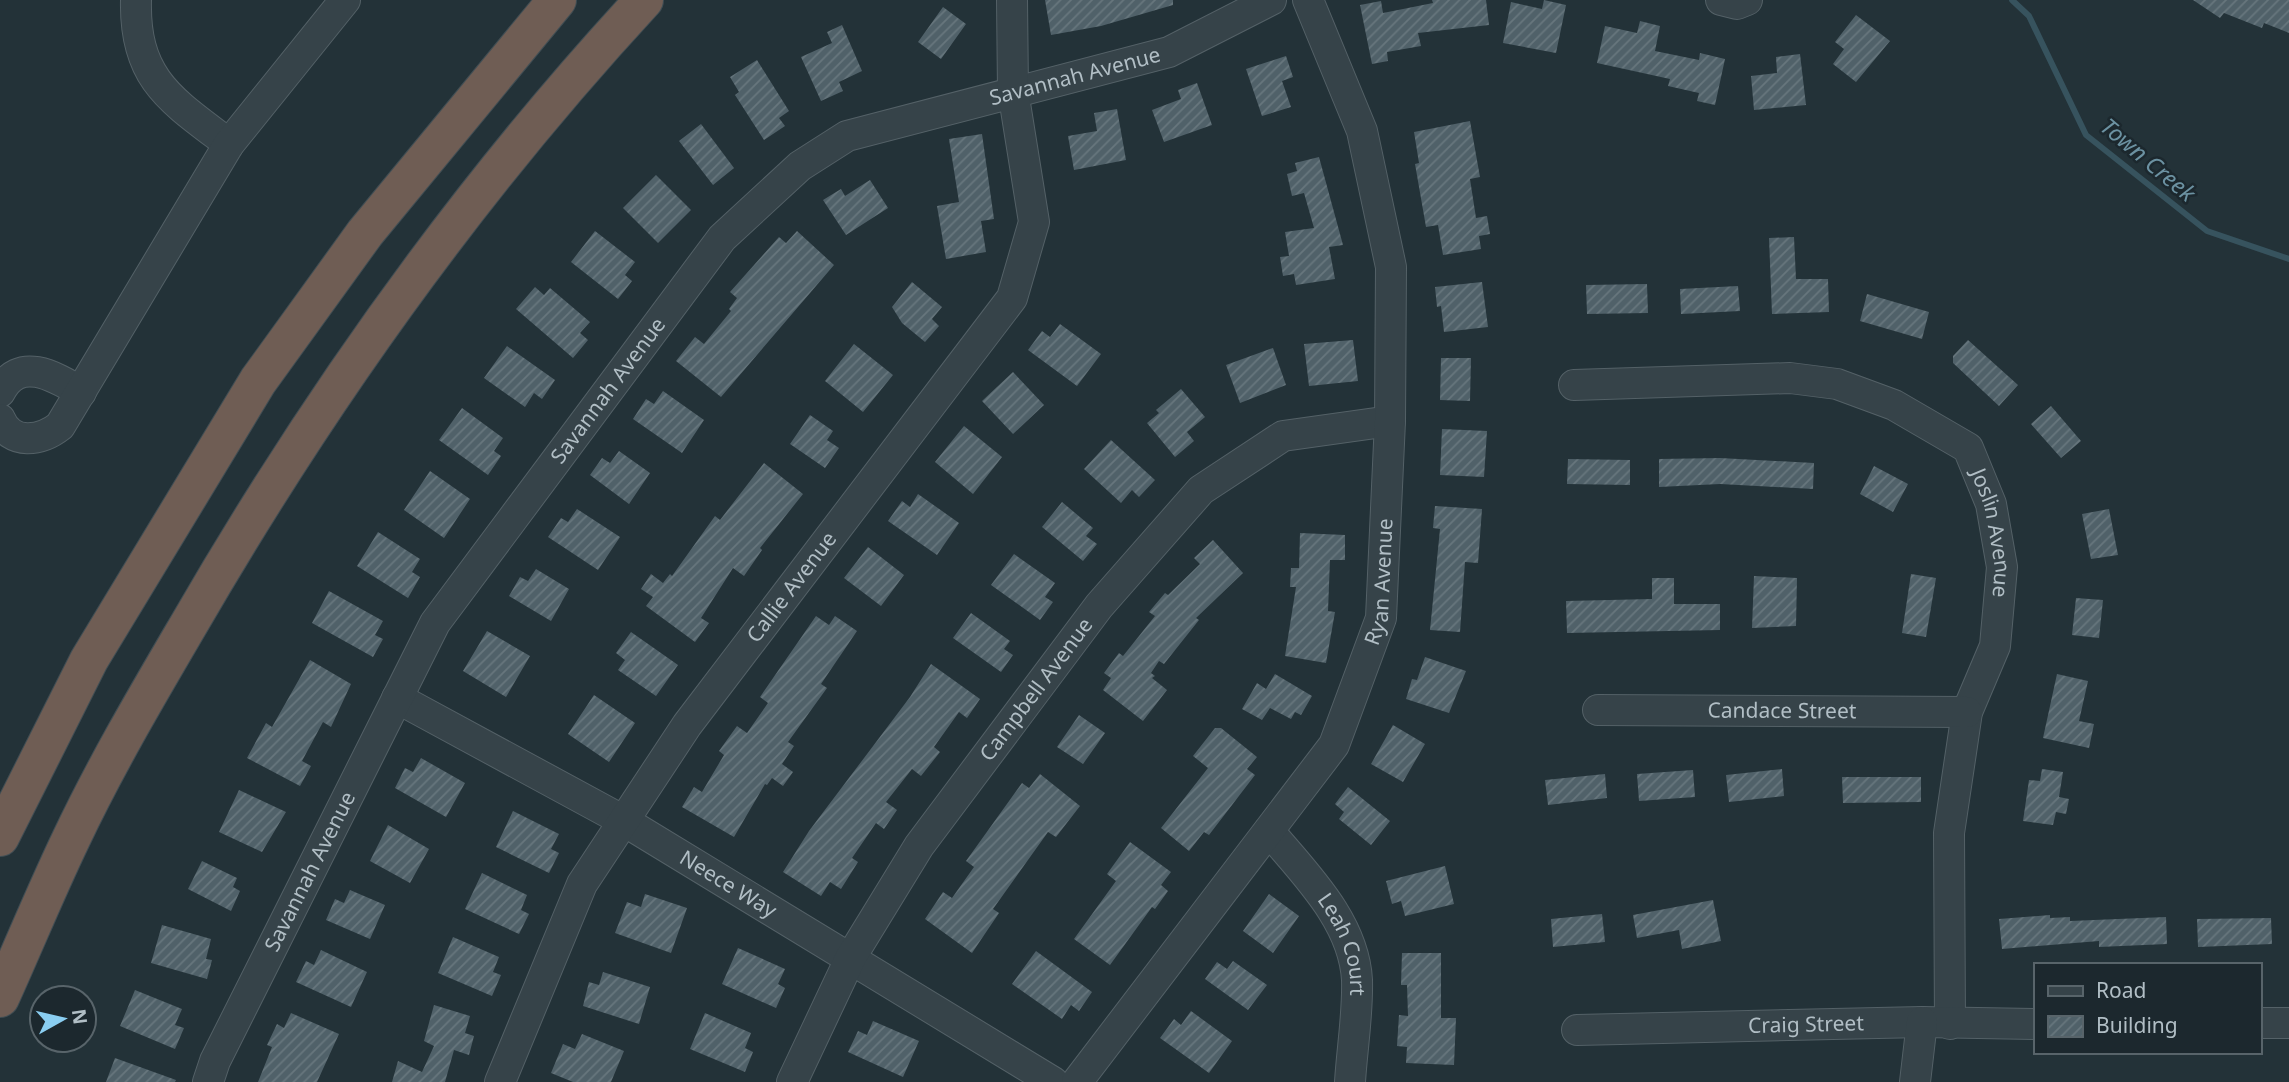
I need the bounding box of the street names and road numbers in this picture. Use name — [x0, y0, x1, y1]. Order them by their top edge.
street label: Savannah Avenue — [986, 40, 1163, 111]
street label: Savannah Avenue — [544, 311, 671, 469]
street label: Joslin Avenue — [1964, 462, 2018, 599]
street label: Ryan Avenue — [1357, 518, 1399, 649]
street label: Callie Avenue — [740, 525, 842, 648]
street label: Campbell Avenue — [973, 612, 1099, 766]
street label: Candace Street — [1707, 696, 1857, 724]
street label: Savannah Avenue — [257, 786, 361, 956]
street label: Neece Way — [675, 843, 783, 924]
street label: Leah Court — [1312, 887, 1372, 996]
street label: Craig Street — [1748, 1008, 1865, 1039]

